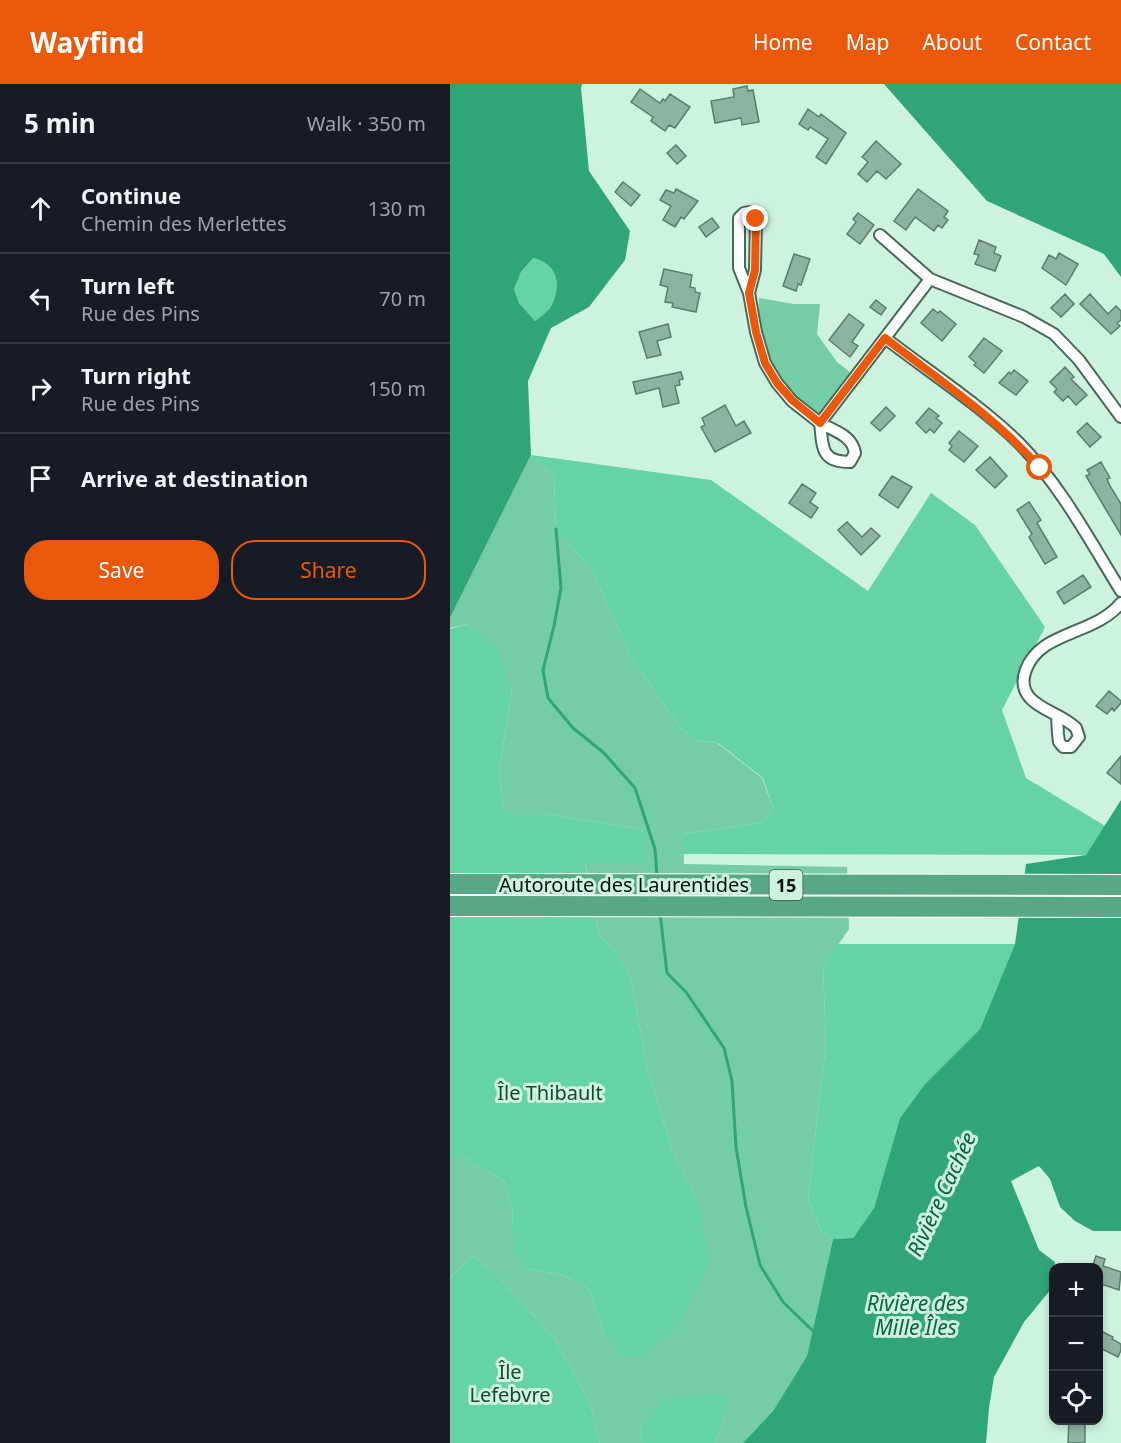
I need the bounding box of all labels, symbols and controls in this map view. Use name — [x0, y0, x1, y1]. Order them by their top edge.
text: Wayfind — [30, 23, 144, 61]
text: Home — [753, 28, 813, 56]
text: Map — [846, 28, 889, 56]
text: About — [922, 28, 982, 56]
text: Contact — [1015, 28, 1091, 56]
text: 5 min — [24, 105, 96, 141]
text: Walk · 350 m — [307, 110, 426, 137]
text: Continue — [81, 180, 181, 210]
icon: ahead — [24, 192, 57, 225]
text: 130 m — [368, 195, 426, 222]
route end — [742, 205, 768, 231]
text: Chemin des Merlettes — [81, 210, 286, 237]
text: Turn left — [81, 270, 175, 300]
icon: left — [24, 282, 57, 315]
text: 70 m — [379, 285, 426, 312]
text: Rue des Pins — [81, 300, 200, 327]
text: Turn right — [81, 360, 191, 390]
icon: right — [24, 372, 57, 405]
text: 150 m — [368, 375, 426, 402]
text: Rue des Pins — [81, 390, 200, 417]
route start — [1026, 454, 1052, 480]
icon: arrive — [24, 462, 57, 495]
text: Arrive at destination — [81, 463, 308, 493]
button: Save — [24, 540, 219, 600]
button: Share — [231, 540, 426, 600]
road number: 15 — [770, 870, 802, 900]
street label: Autoroute des Laurentides — [499, 871, 749, 898]
park label: Île Thibault — [497, 1079, 603, 1106]
water label: Rivière Cachée — [900, 1127, 982, 1261]
map controls — [1049, 1263, 1103, 1425]
button: + — [1049, 1263, 1103, 1317]
water label: Rivière des Mille Îles — [867, 1289, 965, 1341]
button: − — [1049, 1317, 1103, 1371]
park label: Île Lefebvre — [469, 1358, 551, 1408]
button: locate — [1049, 1371, 1103, 1425]

